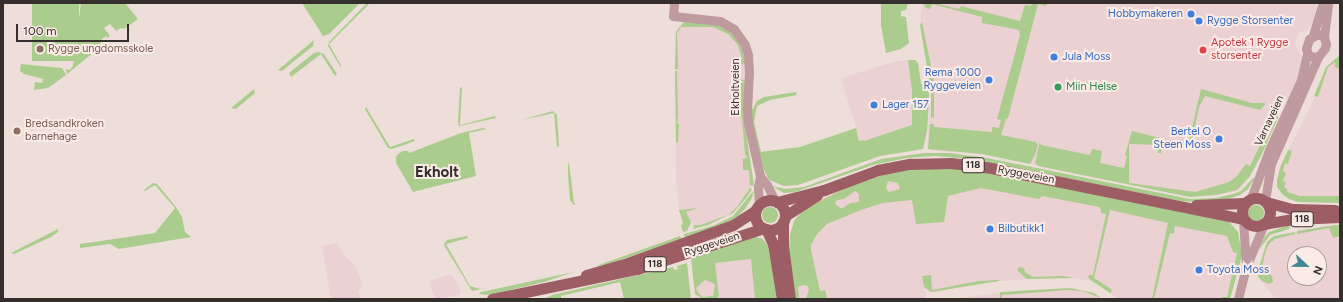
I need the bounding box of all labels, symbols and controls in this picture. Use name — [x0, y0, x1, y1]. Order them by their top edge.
place label: Hobbymakeren — [1108, 7, 1183, 21]
marker: Hobbymakeren — [1186, 9, 1196, 19]
place label: Rygge Storsenter — [1207, 14, 1293, 28]
scale bar — [18, 16, 131, 42]
marker: Rygge Storsenter — [1194, 16, 1204, 26]
text: 100 m — [23, 24, 57, 38]
place label: Apotek 1 Rygge storsenter — [1211, 37, 1288, 63]
place label: Rygge ungdomsskole — [48, 42, 153, 56]
marker: Rygge ungdomsskole — [35, 44, 45, 54]
marker: Apotek 1 Rygge storsenter — [1198, 45, 1208, 55]
place label: Jula Moss — [1062, 50, 1110, 64]
marker: Jula Moss — [1049, 52, 1059, 62]
street label: Ekholtveien — [729, 58, 743, 116]
place label: Rema 1000 Ryggeveien — [923, 67, 981, 93]
marker: Rema 1000 Ryggeveien — [984, 75, 994, 85]
place label: Miin Helse — [1066, 80, 1117, 94]
marker: Miin Helse — [1053, 82, 1063, 92]
street label: Varnaveien — [1253, 94, 1287, 148]
place label: Lager 157 — [882, 98, 929, 112]
marker: Lager 157 — [869, 100, 879, 110]
place label: Bredsandkroken barnehage — [25, 118, 104, 144]
marker: Bredsandkroken barnehage — [12, 126, 22, 136]
place label: Bertel O Steen Moss — [1153, 126, 1211, 152]
marker: Bertel O Steen Moss — [1214, 134, 1224, 144]
road number: 118 — [961, 157, 985, 173]
street label: Ryggeveien — [996, 163, 1056, 187]
district label: Ekholt — [415, 164, 459, 182]
road number: 118 — [1290, 211, 1314, 227]
place label: Bilbutikk1 — [998, 222, 1044, 236]
marker: Bilbutikk1 — [985, 224, 995, 234]
street label: Ryggeveien — [683, 230, 741, 260]
north arrow — [1287, 246, 1327, 286]
road number: 118 — [643, 256, 667, 272]
place label: Toyota Moss — [1207, 263, 1269, 277]
text: N — [1310, 264, 1325, 277]
marker: Toyota Moss — [1194, 265, 1204, 275]

